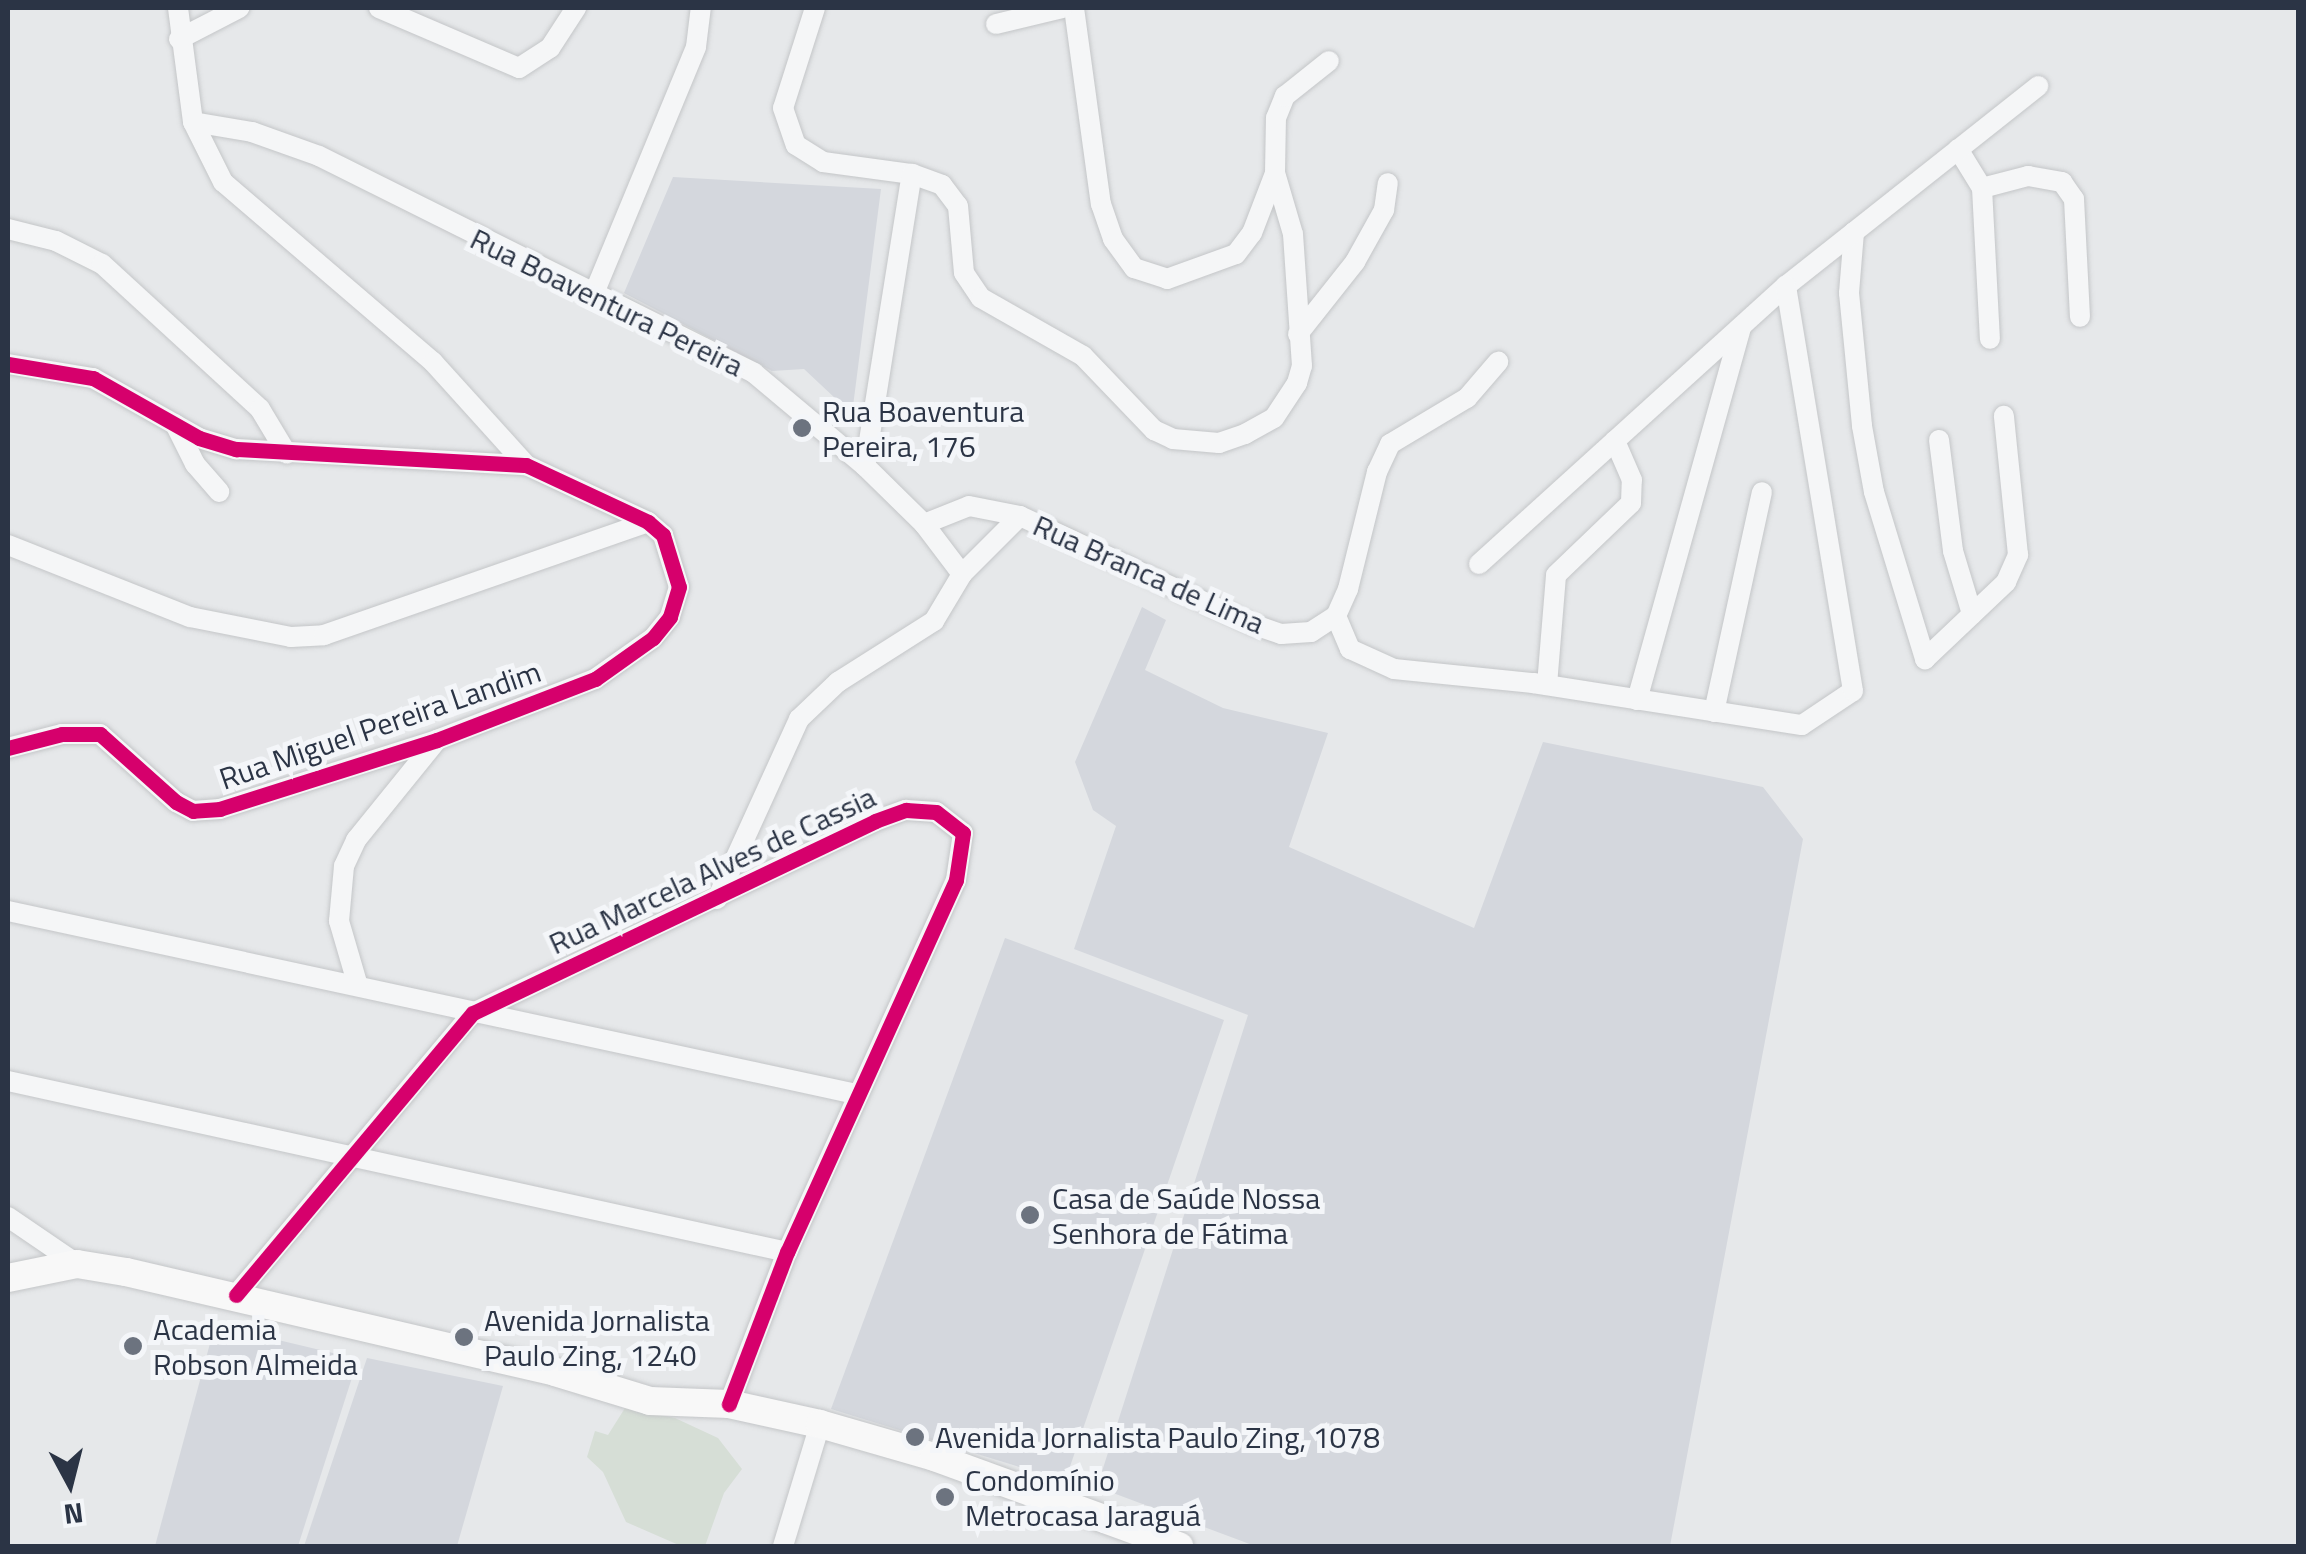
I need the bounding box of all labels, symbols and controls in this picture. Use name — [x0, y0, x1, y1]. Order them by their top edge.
street label: Rua Boaventura Pereira — [465, 220, 749, 384]
place label: Rua Boaventura Pereira, 176 — [822, 393, 1024, 464]
marker: Rua Boaventura Pereira, 176 — [791, 417, 813, 439]
street label: Rua Branca de Lima — [1028, 507, 1270, 641]
street label: Rua Miguel Pereira Landim — [215, 653, 545, 797]
street label: Rua Marcela Alves de Cassia — [543, 778, 881, 962]
place label: Casa de Saúde Nossa Senhora de Fátima — [1052, 1180, 1320, 1250]
marker: Casa de Saúde Nossa Senhora de Fátima — [1017, 1202, 1043, 1228]
place label: Avenida Jornalista Paulo Zing, 1240 — [484, 1302, 710, 1372]
place label: Academia Robson Almeida — [153, 1311, 358, 1382]
marker: Avenida Jornalista Paulo Zing, 1240 — [453, 1326, 475, 1348]
marker: Academia Robson Almeida — [122, 1335, 144, 1357]
place label: Avenida Jornalista Paulo Zing, 1078 — [935, 1419, 1380, 1455]
marker: Avenida Jornalista Paulo Zing, 1078 — [904, 1426, 926, 1448]
north arrow — [20, 1434, 120, 1534]
place label: Condomínio Metrocasa Jaraguá — [965, 1462, 1201, 1532]
marker: Condomínio Metrocasa Jaraguá — [934, 1486, 956, 1508]
text: N — [61, 1492, 86, 1537]

